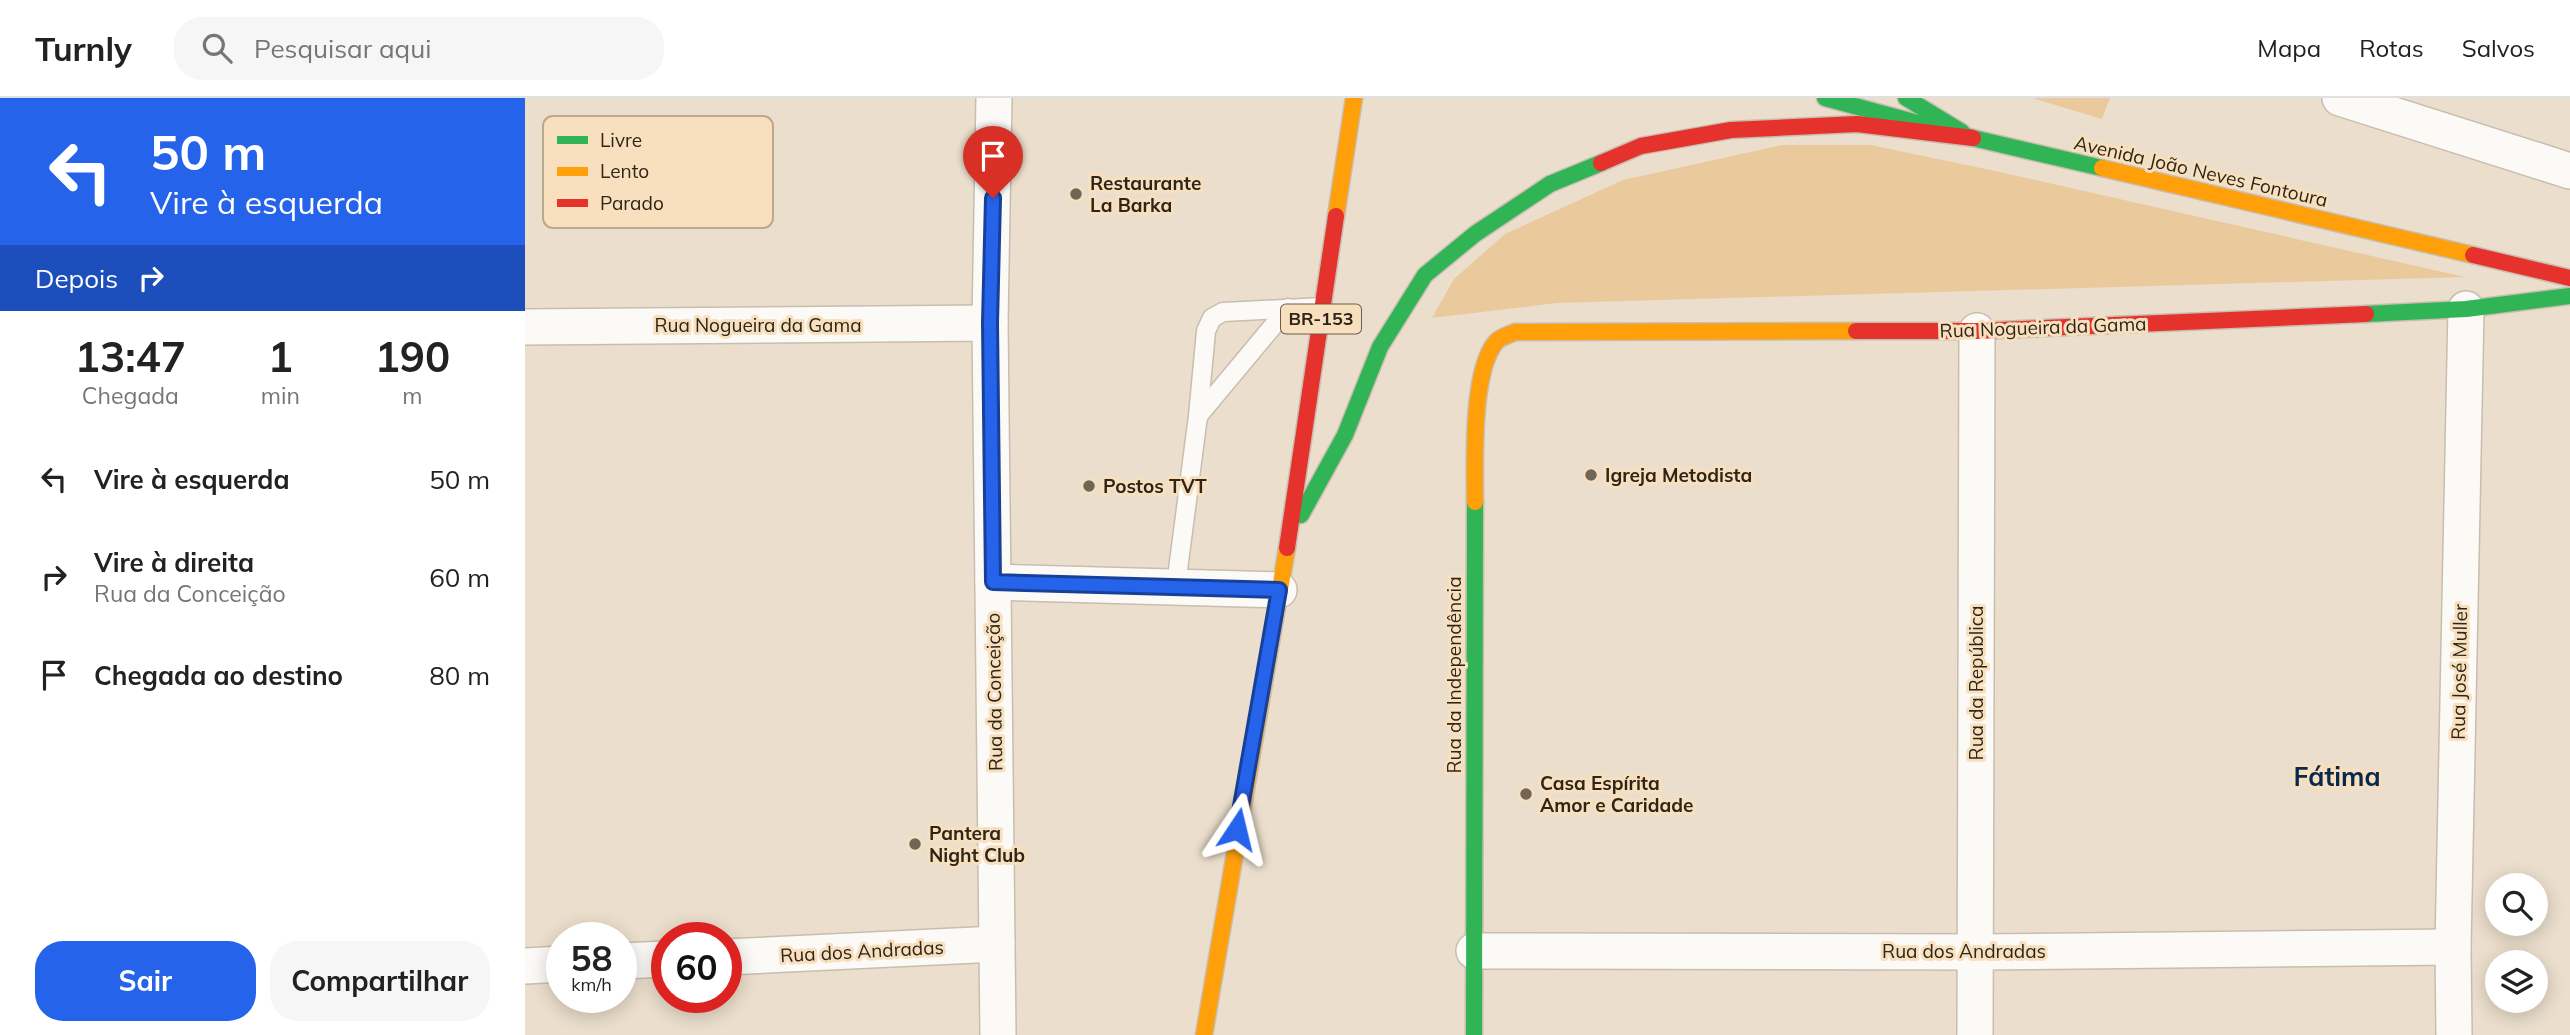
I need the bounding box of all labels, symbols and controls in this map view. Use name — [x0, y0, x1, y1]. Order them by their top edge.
search box — [174, 17, 664, 80]
text: Turnly — [35, 28, 132, 69]
icon: search — [198, 29, 236, 67]
text: Pesquisar aqui — [254, 32, 431, 65]
text: Mapa — [2257, 33, 2321, 63]
text: Rotas — [2359, 33, 2424, 63]
text: Salvos — [2462, 33, 2535, 63]
legend — [543, 116, 773, 228]
text: 50 m — [150, 121, 266, 182]
icon: left — [35, 126, 126, 217]
pin — [963, 126, 1023, 198]
text: Livre — [600, 128, 642, 152]
street label: Avenida João Neves Fontoura — [2072, 130, 2330, 212]
icon: arrive — [974, 137, 1012, 175]
text: Lento — [600, 159, 649, 183]
place label: Restaurante La Barka — [1090, 171, 1201, 217]
text: Vire à esquerda — [150, 182, 383, 222]
marker: Restaurante La Barka — [1068, 186, 1084, 202]
text: Parado — [600, 191, 664, 215]
icon: right — [132, 259, 170, 297]
text: Depois — [35, 262, 118, 295]
road number: BR-153 — [1281, 304, 1361, 334]
street label: Rua Nogueira da Gama — [1939, 311, 2147, 343]
street label: Rua Nogueira da Gama — [654, 313, 862, 337]
text: 13:47 — [75, 330, 186, 383]
text: 1 — [268, 330, 293, 383]
text: 190 — [375, 330, 450, 383]
text: Chegada — [82, 381, 179, 410]
text: min — [261, 381, 300, 410]
text: m — [402, 381, 423, 410]
icon: left — [35, 460, 73, 498]
text: Vire à esquerda — [94, 463, 290, 496]
text: 50 m — [429, 463, 490, 496]
place label: Igreja Metodista — [1605, 463, 1752, 487]
marker: Igreja Metodista — [1583, 467, 1599, 483]
place label: Postos TVT — [1103, 474, 1207, 498]
marker: Postos TVT — [1081, 478, 1097, 494]
text: Vire à direita — [94, 546, 254, 579]
icon: right — [35, 558, 73, 596]
text: 60 m — [429, 561, 490, 594]
street label: Rua da Independência — [1442, 576, 1466, 774]
text: Rua da Conceição — [94, 579, 286, 608]
street label: Rua José Muller — [2446, 604, 2472, 740]
street label: Rua da República — [1964, 605, 1988, 761]
street label: Rua da Conceição — [981, 613, 1007, 771]
icon: arrive — [35, 656, 73, 694]
text: Chegada ao destino — [94, 659, 343, 692]
text: 80 m — [429, 659, 490, 692]
district label: Fátima — [2293, 760, 2381, 793]
place label: Casa Espírita Amor e Caridade — [1540, 771, 1694, 817]
marker: Casa Espírita Amor e Caridade — [1518, 786, 1534, 802]
position arrow — [1200, 792, 1274, 866]
place label: Pantera Night Club — [929, 821, 1025, 867]
marker: Pantera Night Club — [907, 836, 923, 852]
map controls — [2485, 873, 2548, 1013]
button: search — [2485, 873, 2548, 936]
speed limit sign: 60 — [651, 922, 742, 1013]
street label: Rua dos Andradas — [779, 935, 945, 967]
text: 58 — [570, 936, 613, 980]
street label: Rua dos Andradas — [1882, 939, 2046, 963]
button: Sair — [35, 941, 256, 1021]
button: Compartilhar — [270, 941, 490, 1021]
button: layers — [2485, 950, 2548, 1013]
text: km/h — [571, 973, 612, 996]

